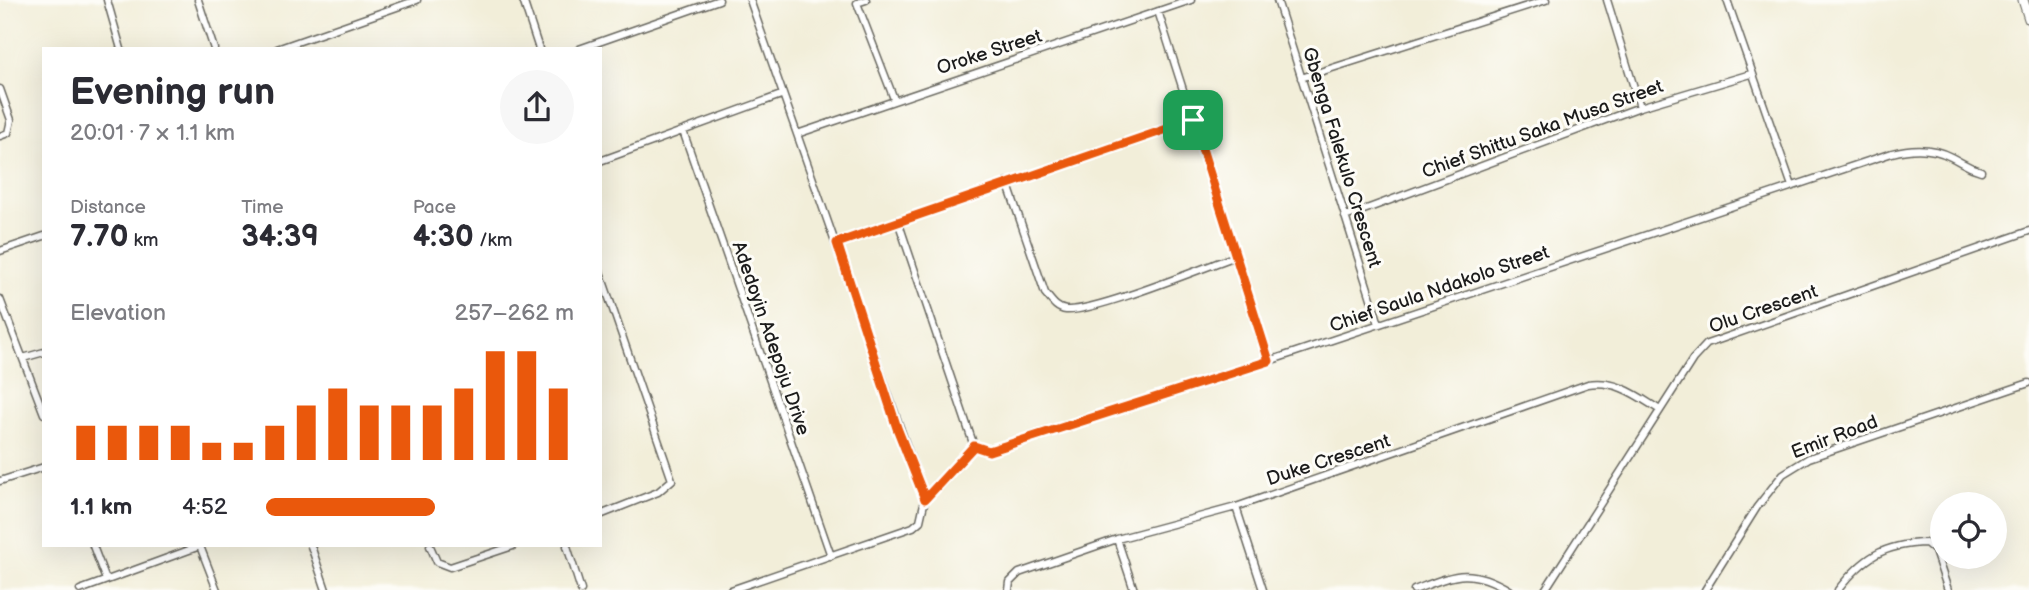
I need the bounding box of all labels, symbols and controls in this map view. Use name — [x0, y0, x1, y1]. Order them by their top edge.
street label: Oroke Street — [934, 25, 1045, 80]
street label: Gbenga Falekulo Crescent — [1297, 45, 1386, 270]
text: Evening run — [70, 70, 275, 115]
button: share — [500, 70, 574, 144]
street label: Chief Shittu Saka Musa Street — [1419, 75, 1666, 184]
pin — [1163, 90, 1223, 150]
icon: arrive — [1174, 101, 1212, 139]
text: 20:01 · 7 × 1.1 km — [70, 119, 235, 147]
text: Distance — [70, 196, 146, 219]
text: Time — [241, 196, 283, 219]
text: Pace — [413, 196, 456, 219]
text: 7.70 — [70, 219, 128, 255]
text: 34:39 — [241, 219, 319, 255]
text: 4:30 — [413, 219, 474, 255]
text: km — [128, 229, 159, 252]
text: /km — [474, 229, 513, 252]
street label: Adedoyin Adepoju Drive — [727, 239, 815, 438]
street label: Chief Saula Ndakolo Street — [1327, 241, 1552, 338]
street label: Olu Crescent — [1706, 280, 1821, 339]
text: Elevation — [70, 299, 166, 327]
text: 257–262 m — [454, 299, 574, 327]
street label: Emir Road — [1788, 410, 1881, 464]
street label: Duke Crescent — [1264, 430, 1393, 491]
map controls — [1930, 492, 2007, 569]
button: locate — [1930, 492, 2007, 569]
text: 1.1 km — [70, 493, 132, 521]
text: 4:52 — [182, 493, 227, 521]

